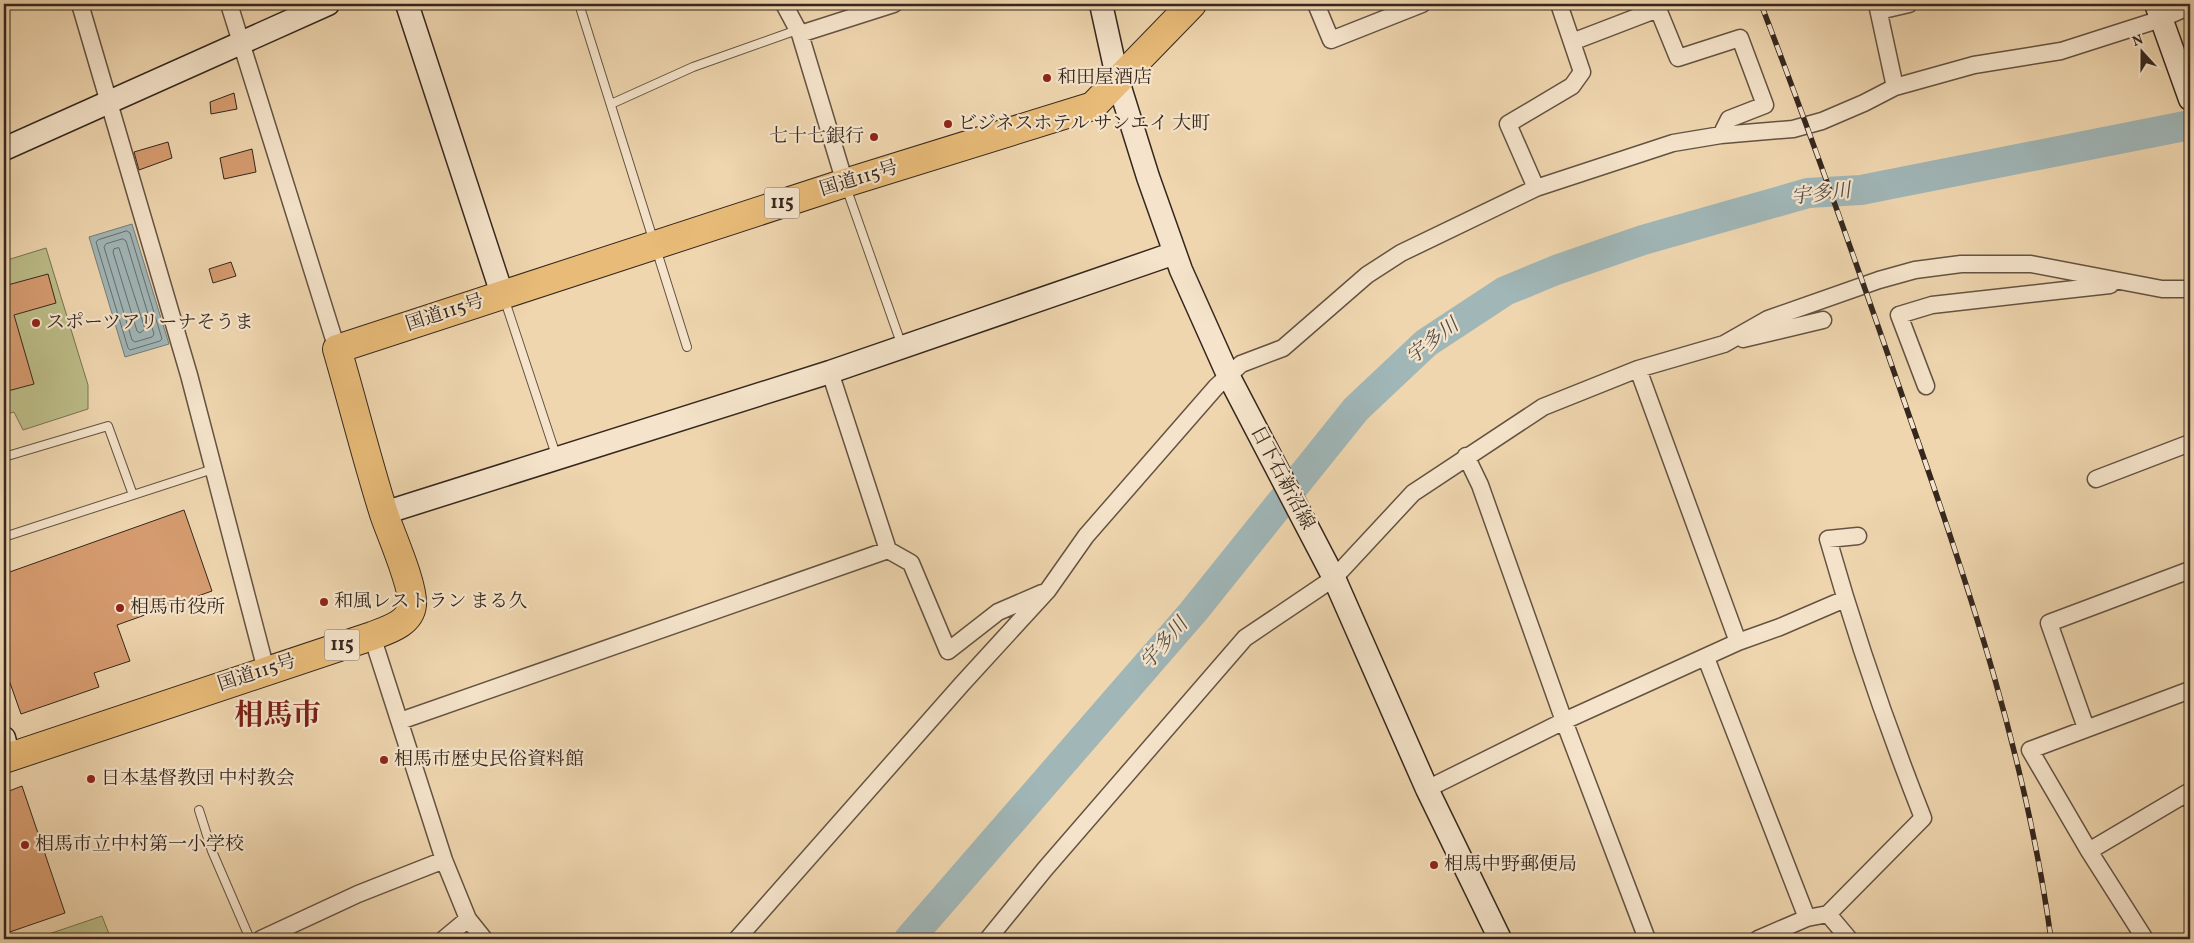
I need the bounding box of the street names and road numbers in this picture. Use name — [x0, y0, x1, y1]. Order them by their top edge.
street label: 国道115号 — [817, 155, 901, 203]
road number: 115 — [764, 188, 800, 218]
street label: 国道115号 — [403, 288, 487, 338]
street label: 日下石新沼線 — [1244, 422, 1320, 534]
road number: 115 — [324, 630, 360, 660]
street label: 国道115号 — [215, 648, 299, 698]

